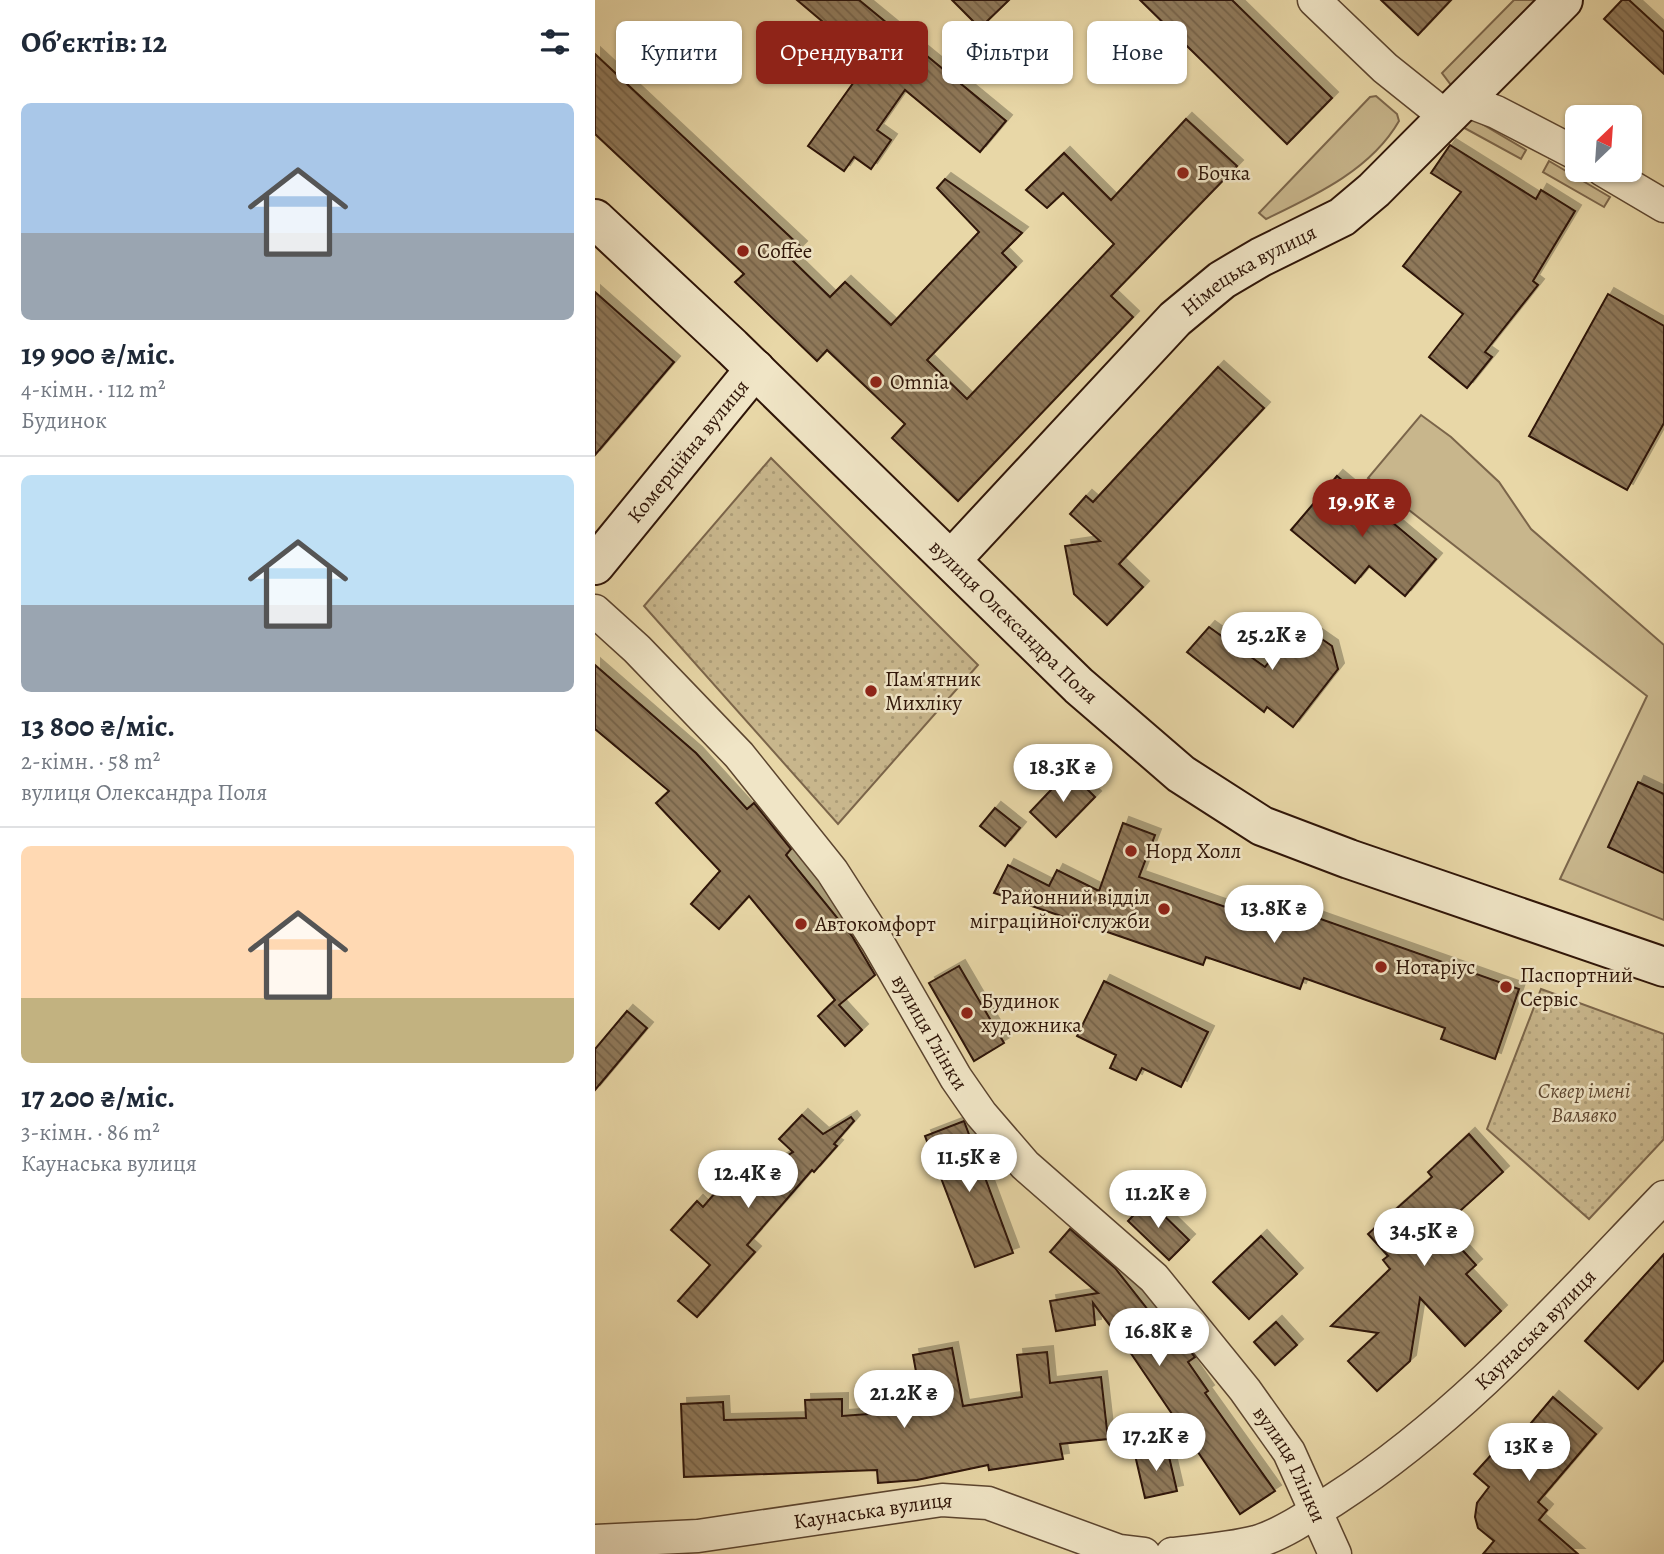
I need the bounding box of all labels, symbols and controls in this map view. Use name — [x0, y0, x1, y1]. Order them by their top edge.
chip: Купити — [616, 21, 742, 84]
chip: Орендувати — [756, 21, 928, 84]
chip: Фільтри — [942, 21, 1073, 84]
chip: Нове — [1087, 21, 1187, 84]
text: Об’єктів: 12 — [21, 22, 167, 62]
icon: filters — [536, 23, 574, 61]
north arrow — [1565, 105, 1641, 182]
map controls — [1565, 105, 1642, 182]
icon: home — [235, 149, 361, 275]
place label: Бочка — [1197, 159, 1251, 187]
marker: Бочка — [1175, 165, 1191, 181]
street label: Німецька вулиця — [1175, 218, 1321, 322]
place label: Сoffee — [757, 237, 812, 265]
marker: Сoffee — [735, 243, 751, 259]
text: 19 900 ₴/міс. — [21, 334, 176, 374]
place label: Omnia — [890, 368, 949, 396]
street label: Комерційна вулиця — [621, 373, 755, 529]
text: 4-кімн. · 112 m² — [21, 374, 166, 405]
marker: Omnia — [868, 374, 884, 390]
text: Будинок — [21, 405, 107, 436]
pin: 19.9K ₴ — [1297, 480, 1427, 539]
text: 19.9K ₴ — [1328, 486, 1396, 517]
icon: home — [235, 521, 361, 647]
street label: вулиця Олександра Поля — [923, 533, 1104, 710]
pin: 25.2K ₴ — [1207, 612, 1337, 672]
text: 25.2K ₴ — [1237, 619, 1307, 650]
place label: Пам'ятник Михліку — [885, 665, 981, 717]
marker: Пам'ятник Михліку — [863, 683, 879, 699]
text: 13 800 ₴/міс. — [21, 706, 175, 746]
pin: 18.3K ₴ — [998, 744, 1128, 804]
text: 2-кімн. · 58 m² — [21, 746, 160, 777]
text: 18.3K ₴ — [1030, 751, 1096, 782]
text: вулиця Олександра Поля — [21, 777, 267, 808]
place label: Норд Холл — [1145, 837, 1241, 865]
marker: Норд Холл — [1123, 843, 1139, 859]
place label: Районний вiддiл мiграцiйної служби — [970, 883, 1150, 935]
pin: 13.8K ₴ — [1209, 886, 1339, 945]
icon: home — [235, 892, 361, 1018]
text: 13.8K ₴ — [1241, 892, 1307, 923]
marker: Районний вiддiл мiграцiйної служби — [1156, 901, 1172, 917]
place label: Автокомфорт — [814, 910, 936, 938]
marker: Автокомфорт — [793, 916, 809, 932]
place label: Нотаріус — [1395, 953, 1475, 981]
marker: Нотаріус — [1373, 959, 1389, 975]
place label: Паспортний Сервіс — [1520, 961, 1633, 1013]
street label: вулиця Глінки — [885, 969, 974, 1096]
marker: Паспортний Сервіс — [1498, 979, 1514, 995]
place label: Будинок художника — [981, 987, 1082, 1039]
marker: Будинок художника — [959, 1005, 975, 1021]
text: 17 200 ₴/міс. — [21, 1077, 175, 1117]
park label: Сквер імені Валявкo — [1538, 1077, 1630, 1129]
text: 3-кімн. · 86 m² — [21, 1117, 160, 1148]
pin: 11.5K ₴ — [904, 1134, 1034, 1194]
text: 11.5K ₴ — [937, 1141, 1001, 1172]
text: Каунаська вулиця — [21, 1148, 197, 1179]
pin: 12.4K ₴ — [683, 1150, 813, 1210]
text: 12.4K ₴ — [714, 1157, 782, 1188]
pin: 11.2K ₴ — [1093, 1170, 1223, 1230]
text: 11.2K ₴ — [1125, 1177, 1191, 1208]
pin: 34.5K ₴ — [1359, 1208, 1489, 1268]
text: 34.5K ₴ — [1390, 1215, 1458, 1246]
street label: Каунаська вулиця — [1469, 1263, 1602, 1396]
pin: 16.8K ₴ — [1094, 1308, 1224, 1368]
text: 16.8K ₴ — [1125, 1315, 1193, 1346]
pin: 21.2K ₴ — [839, 1370, 969, 1430]
text: 21.2K ₴ — [870, 1377, 938, 1408]
street label: вулиця Глінки — [1247, 1400, 1333, 1527]
pin: 17.2K ₴ — [1091, 1414, 1221, 1473]
text: 17.2K ₴ — [1123, 1420, 1189, 1451]
pin: 13K ₴ — [1480, 1424, 1578, 1483]
text: 13K ₴ — [1504, 1430, 1554, 1461]
street label: Каунаська вулиця — [791, 1486, 953, 1536]

